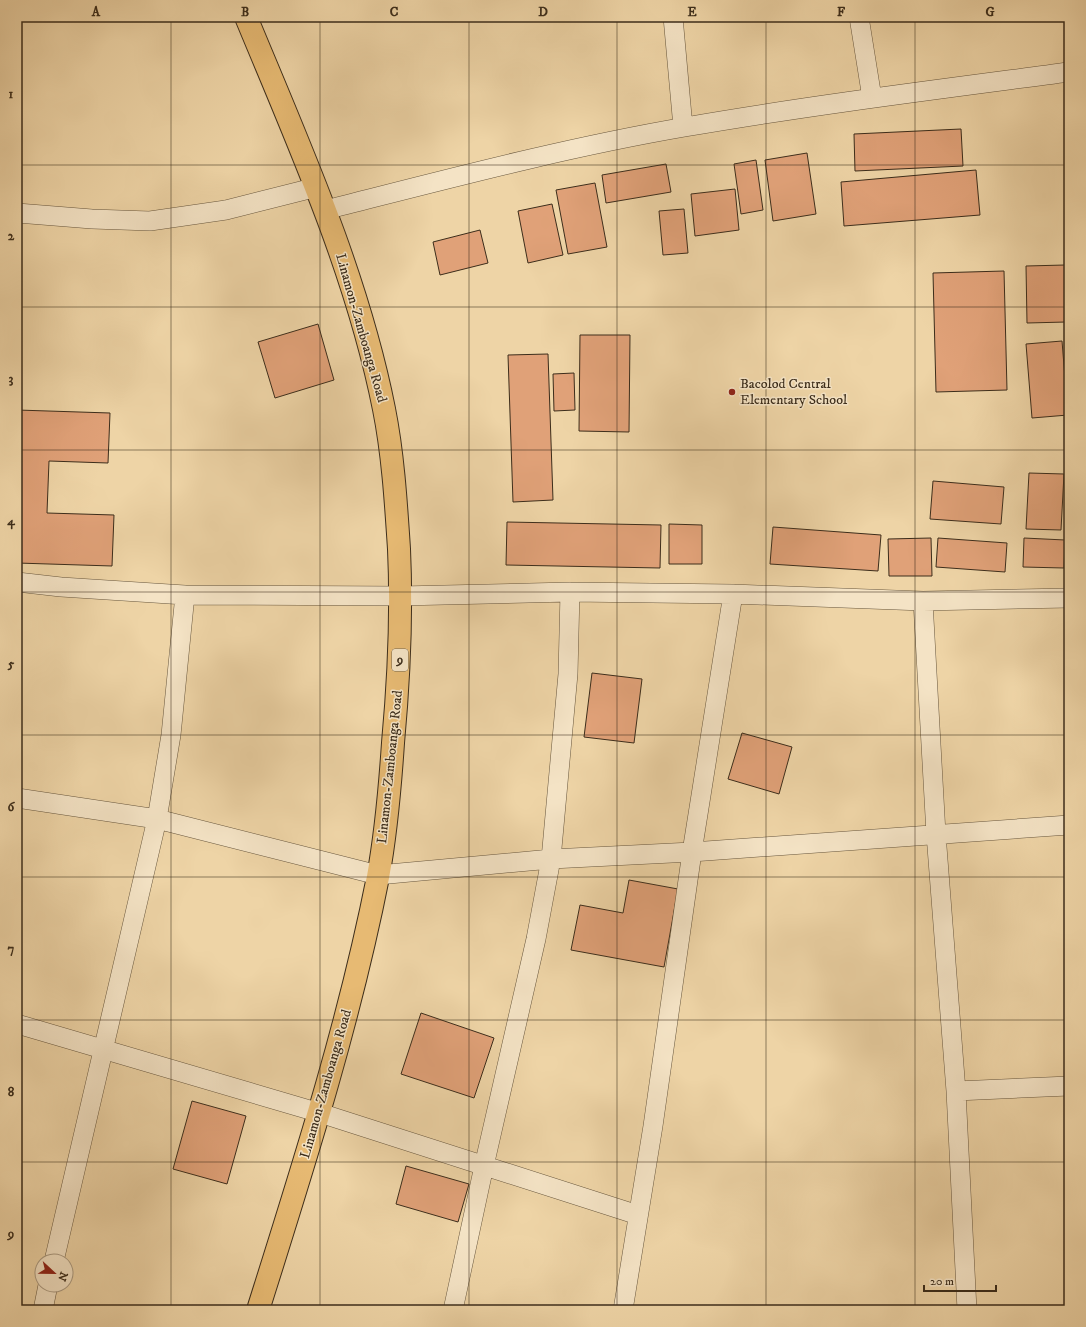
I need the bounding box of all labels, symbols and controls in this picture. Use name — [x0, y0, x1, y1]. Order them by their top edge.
text: A — [91, 4, 101, 20]
text: B — [241, 4, 249, 20]
text: C — [390, 4, 399, 20]
text: D — [538, 4, 548, 20]
text: E — [687, 4, 697, 20]
text: F — [837, 4, 846, 20]
text: G — [985, 4, 995, 20]
text: 1 — [9, 86, 14, 102]
text: 2 — [8, 228, 15, 244]
street label: Linamon-Zamboanga Road — [331, 251, 391, 405]
text: 3 — [9, 371, 14, 387]
place label: Bacolod Central Elementary School — [740, 375, 848, 409]
marker: Bacolod Central Elementary School — [727, 387, 737, 397]
text: 4 — [6, 513, 15, 530]
road number: 9 — [392, 649, 408, 671]
text: 5 — [7, 656, 15, 672]
street label: Linamon-Zamboanga Road — [373, 689, 407, 845]
text: 6 — [8, 799, 16, 815]
text: 7 — [8, 941, 15, 957]
street label: Linamon-Zamboanga Road — [296, 1007, 356, 1161]
text: 8 — [8, 1084, 15, 1100]
text: 9 — [7, 1226, 14, 1242]
north arrow — [34, 1253, 74, 1293]
scale bar — [924, 1267, 996, 1293]
text: N — [54, 1270, 71, 1283]
text: 20 m — [930, 1274, 954, 1289]

